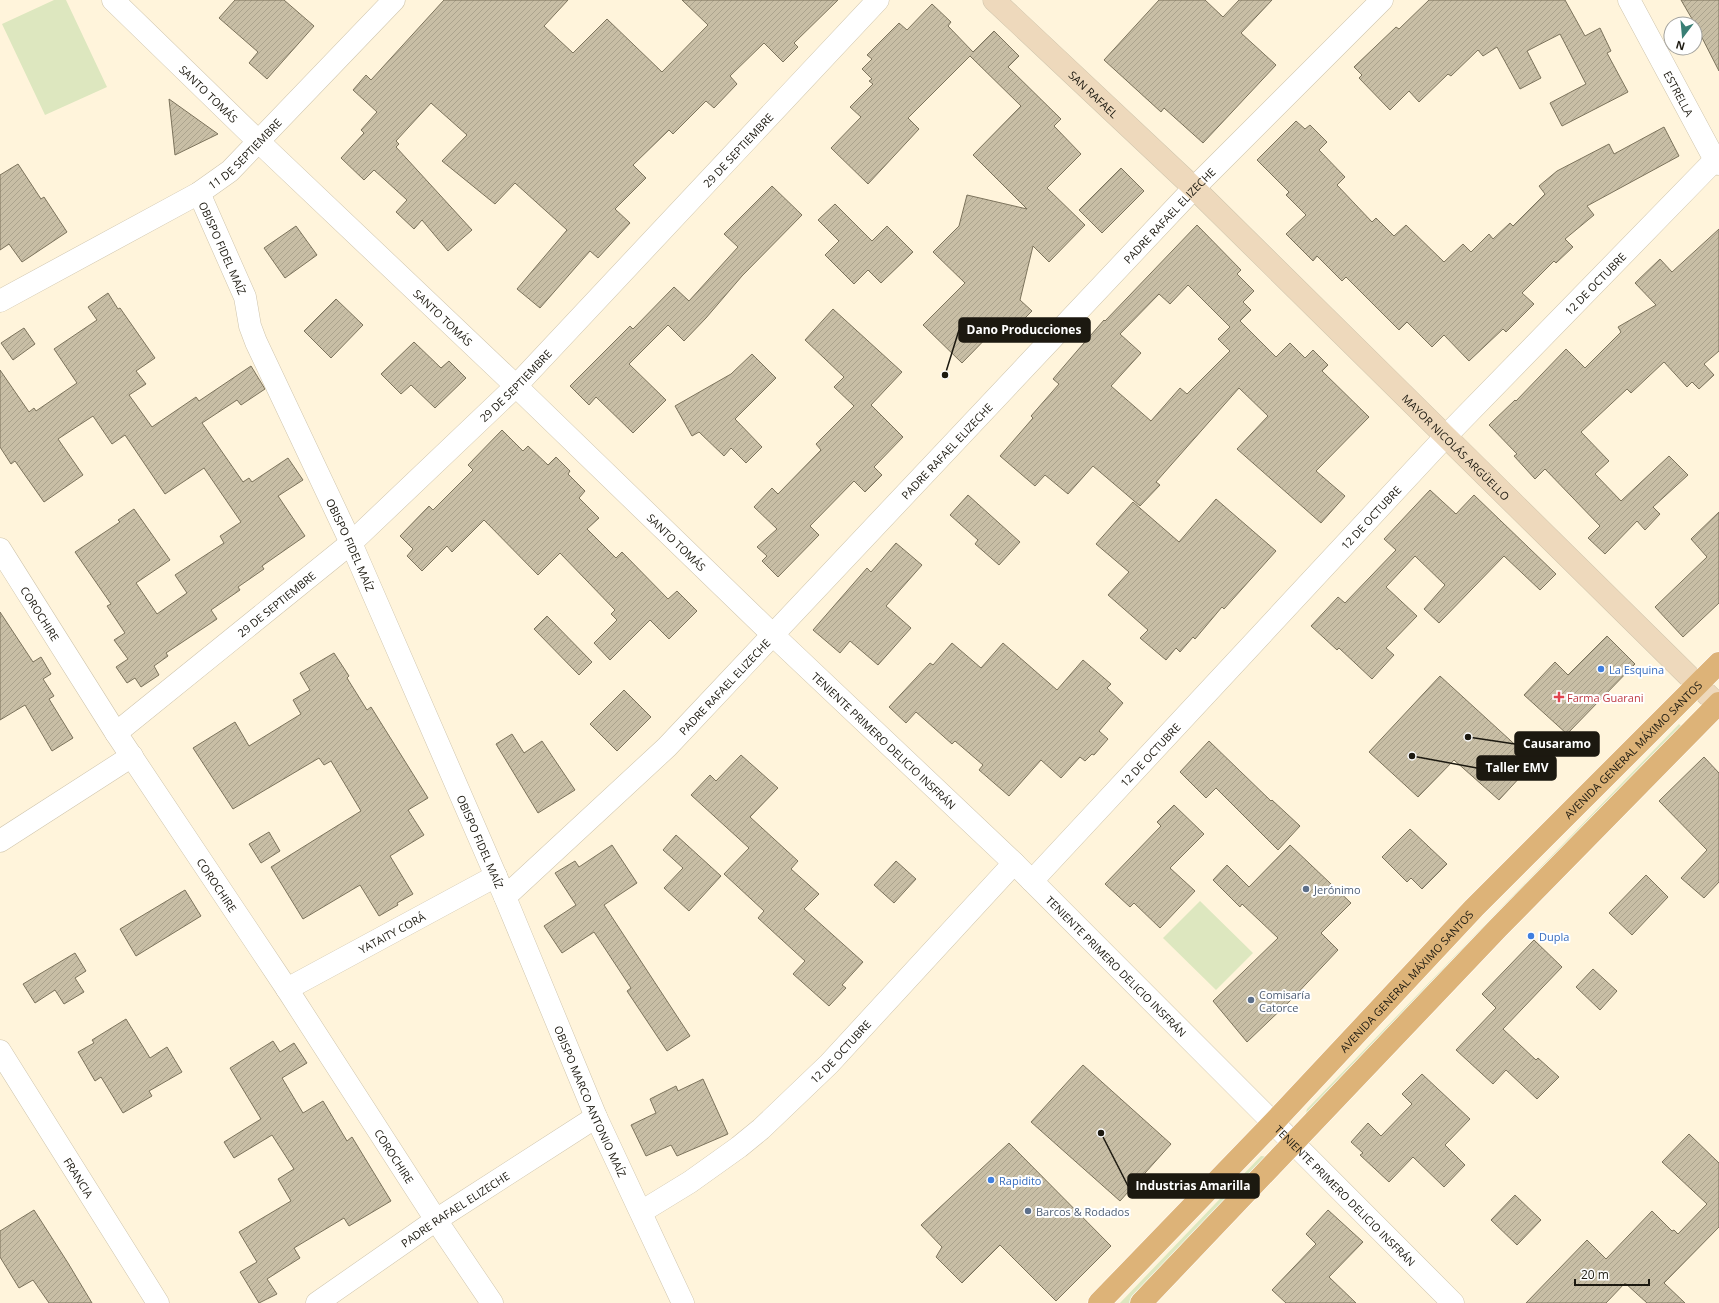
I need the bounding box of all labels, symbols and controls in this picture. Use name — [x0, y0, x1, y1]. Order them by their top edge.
north arrow — [1663, 16, 1703, 56]
text: N — [1674, 38, 1686, 55]
street label: SANTO TOMÁS — [176, 61, 242, 125]
street label: SAN RAFAEL — [1066, 67, 1122, 121]
street label: ESTRELLA — [1661, 68, 1698, 119]
street label: 29 DE SEPTIEMBRE — [699, 109, 776, 190]
street label: 11 DE SEPTIEMBRE — [205, 115, 284, 192]
street label: PADRE RAFAEL ELIZECHE — [1120, 164, 1218, 266]
street label: OBISPO FIDEL MAÍZ — [196, 199, 250, 297]
street label: 12 DE OCTUBRE — [1561, 249, 1629, 318]
street label: SANTO TOMÁS — [411, 285, 476, 349]
callout: Dano Producciones — [959, 318, 1090, 342]
text: Dano Producciones — [967, 321, 1081, 338]
street label: 29 DE SEPTIEMBRE — [476, 346, 554, 425]
street label: MAYOR NICOLÁS ARGÜELLO — [1399, 390, 1513, 503]
street label: PADRE RAFAEL ELIZECHE — [897, 399, 995, 502]
street label: 12 DE OCTUBRE — [1337, 482, 1404, 552]
street label: OBISPO FIDEL MAÍZ — [323, 496, 379, 593]
street label: SANTO TOMÁS — [644, 510, 709, 574]
street label: 29 DE SEPTIEMBRE — [234, 567, 318, 640]
street label: COROCHIRE — [18, 583, 63, 643]
street label: PADRE RAFAEL ELIZECHE — [675, 635, 773, 738]
place label: La Esquina — [1609, 662, 1664, 677]
marker: La Esquina — [1596, 664, 1606, 674]
street label: TENIENTE PRIMERO DELICIO INSFRÁN — [809, 668, 960, 812]
street label: AVENIDA GENERAL MÁXIMO SANTOS — [1560, 677, 1705, 822]
place label: Farma Guarani — [1567, 690, 1643, 705]
marker: Farma Guarani — [1554, 692, 1564, 702]
street label: 12 DE OCTUBRE — [1116, 719, 1183, 789]
callout: Causaramo — [1515, 732, 1599, 756]
text: Causaramo — [1523, 735, 1591, 752]
callout: Taller EMV — [1477, 756, 1556, 780]
text: Taller EMV — [1485, 759, 1549, 776]
street label: OBISPO FIDEL MAÍZ — [454, 792, 508, 891]
street label: COROCHIRE — [194, 855, 241, 915]
place label: Jerónimo — [1313, 882, 1361, 897]
marker: Jerónimo — [1301, 884, 1311, 894]
street label: TENIENTE PRIMERO DELICIO INSFRÁN — [1043, 892, 1190, 1040]
street label: AVENIDA GENERAL MÁXIMO SANTOS — [1336, 907, 1476, 1055]
street label: YATAITY CORÁ — [356, 908, 428, 956]
place label: Dupla — [1539, 929, 1569, 944]
marker: Dupla — [1526, 931, 1536, 941]
place label: Comisaría Catorce — [1259, 987, 1310, 1015]
marker: Comisaría Catorce — [1246, 995, 1256, 1005]
street label: 12 DE OCTUBRE — [806, 1016, 874, 1086]
street label: OBISPO MARCO ANTONIO MAÍZ — [551, 1023, 630, 1179]
street label: TENIENTE PRIMERO DELICIO INSFRÁN — [1272, 1122, 1419, 1269]
street label: COROCHIRE — [372, 1126, 418, 1186]
street label: FRANCIA — [61, 1154, 97, 1200]
street label: PADRE RAFAEL ELIZECHE — [398, 1167, 512, 1250]
place label: Rapidito — [999, 1173, 1042, 1188]
callout: Industrias Amarilla — [1128, 1174, 1259, 1198]
marker: Rapidito — [986, 1175, 996, 1185]
text: Industrias Amarilla — [1136, 1177, 1250, 1194]
place label: Barcos & Rodados — [1036, 1204, 1129, 1219]
marker: Barcos & Rodados — [1023, 1206, 1033, 1216]
scale bar — [1575, 1261, 1649, 1287]
text: 20 m — [1581, 1266, 1609, 1283]

